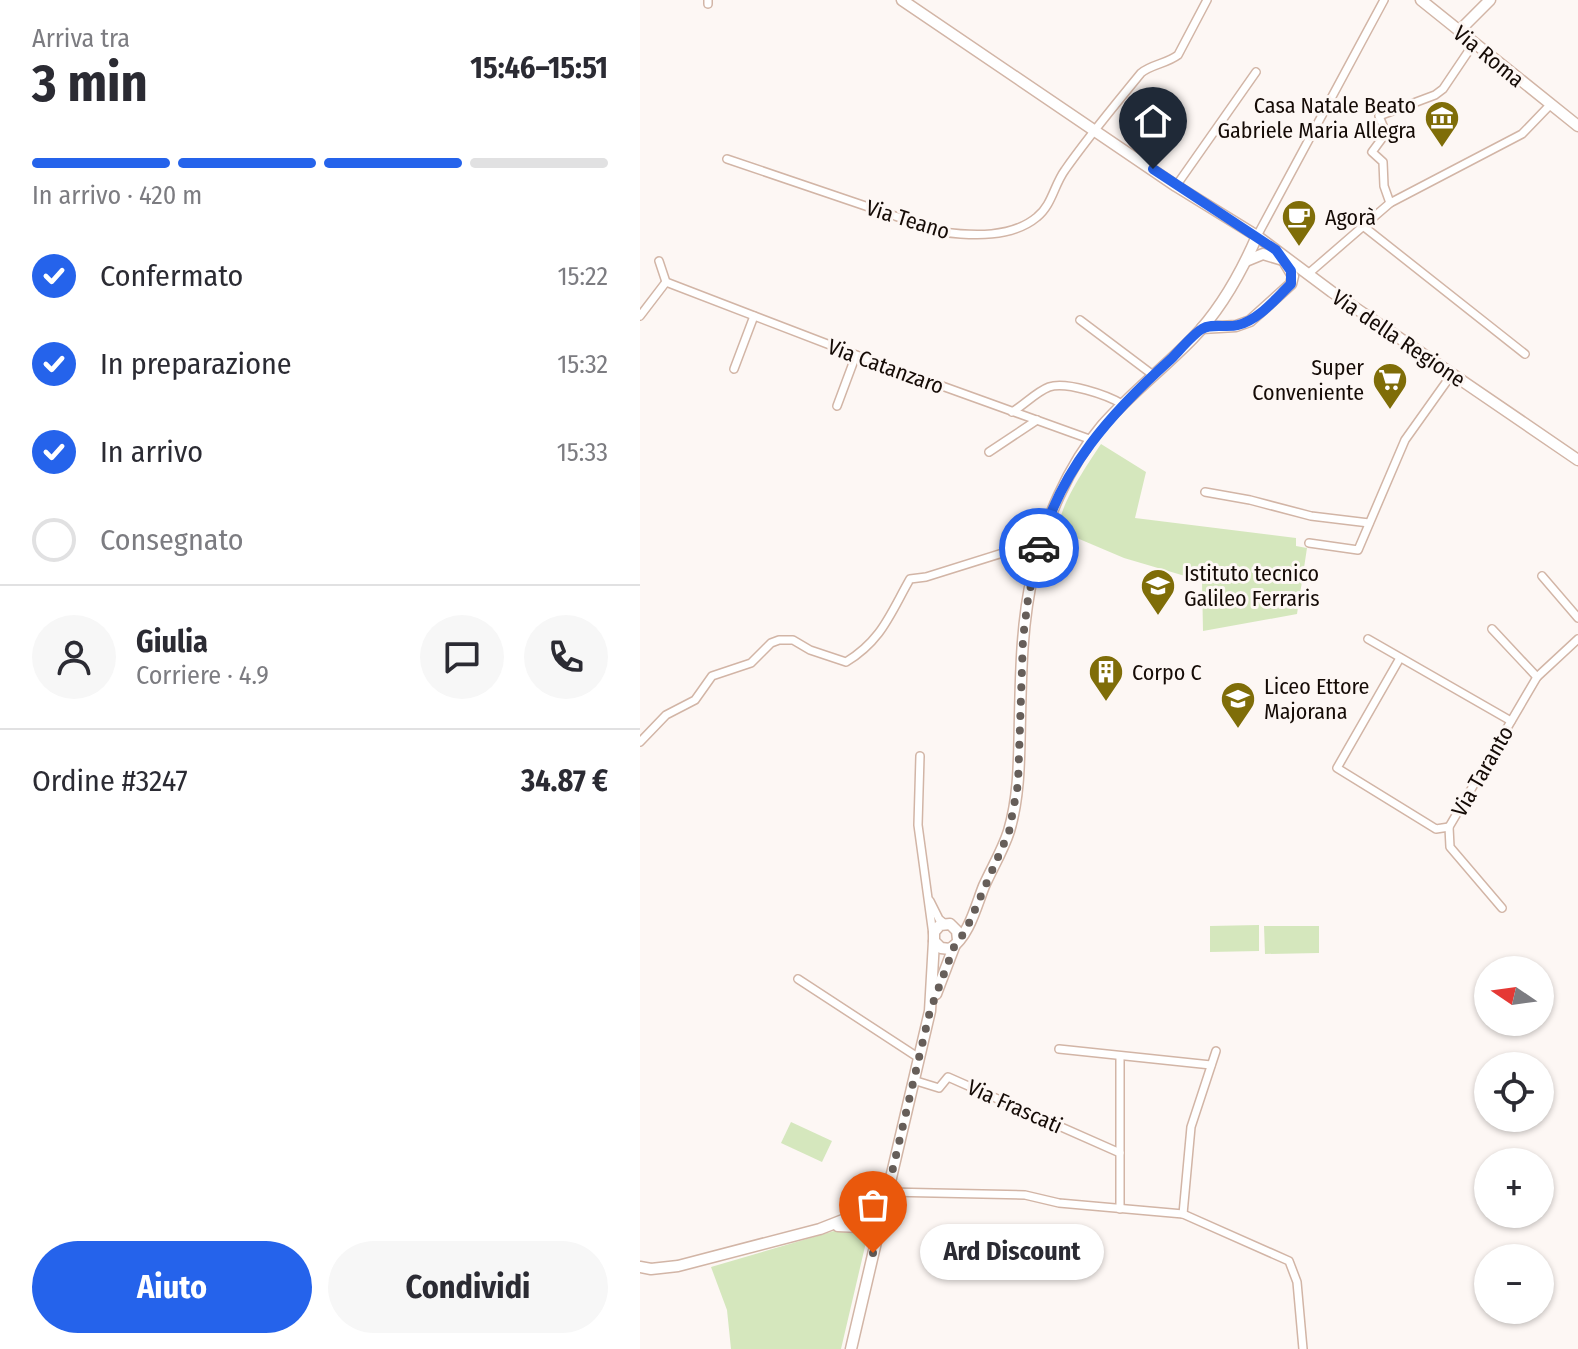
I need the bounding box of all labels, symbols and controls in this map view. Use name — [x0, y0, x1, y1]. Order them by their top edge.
street label: Via Roma — [1448, 20, 1530, 93]
text: Arriva tra — [32, 23, 130, 54]
text: 15:46–15:51 — [470, 50, 608, 86]
text: 3 min — [32, 52, 148, 115]
pin — [1119, 87, 1187, 169]
place label: Casa Natale Beato Gabriele Maria Allegra — [1217, 92, 1416, 144]
icon: home — [1131, 99, 1175, 143]
museum icon: Casa Natale Beato Gabriele Maria Allegra — [1423, 99, 1461, 149]
text: In arrivo · 420 m — [32, 180, 202, 211]
street label: Via Teano — [863, 194, 953, 245]
cafe icon: Agorà — [1280, 198, 1318, 248]
place label: Agorà — [1325, 204, 1376, 231]
icon: check — [32, 254, 76, 298]
text: Confermato — [100, 258, 243, 294]
text: 15:22 — [557, 261, 608, 292]
street label: Via della Regione — [1327, 284, 1471, 393]
street label: Via Catanzaro — [824, 333, 948, 400]
icon: check — [32, 342, 76, 386]
text: In preparazione — [100, 346, 292, 382]
text: 15:32 — [557, 349, 608, 380]
place label: Super Conveniente — [1252, 354, 1364, 406]
supermarket icon: Super Conveniente — [1371, 361, 1409, 411]
icon: check — [32, 430, 76, 474]
text: In arrivo — [100, 434, 203, 470]
text: 15:33 — [557, 437, 608, 468]
courier — [999, 508, 1079, 588]
text: Consegnato — [100, 522, 244, 558]
icon: car — [1017, 526, 1061, 570]
place label: Istituto tecnico Galileo Ferraris — [1184, 560, 1320, 612]
school or university icon: Istituto tecnico Galileo Ferraris — [1139, 567, 1177, 617]
button: person — [32, 615, 116, 699]
button: chat — [420, 615, 504, 699]
button: phone — [524, 615, 608, 699]
text: Giulia — [136, 624, 208, 660]
building icon: Corpo C — [1087, 653, 1125, 703]
place label: Corpo C — [1132, 659, 1202, 686]
text: Corriere · 4.9 — [136, 660, 269, 691]
place label: Liceo Ettore Majorana — [1264, 673, 1369, 725]
school or university icon: Liceo Ettore Majorana — [1219, 680, 1257, 730]
street label: Via Taranto — [1446, 721, 1519, 821]
text: Ordine #3247 — [32, 763, 188, 799]
text: 34.87 € — [521, 763, 608, 799]
north arrow — [1474, 956, 1554, 1036]
map controls — [1474, 956, 1554, 1324]
button: locate — [1474, 1052, 1554, 1132]
street label: Via Frascati — [963, 1074, 1067, 1139]
button: + — [1474, 1148, 1554, 1228]
pin — [839, 1171, 907, 1253]
icon: bag — [851, 1183, 895, 1227]
callout: Ard Discount — [921, 1225, 1105, 1281]
text: Ard Discount — [943, 1236, 1081, 1267]
button: Aiuto — [32, 1241, 312, 1333]
button: Condividi — [328, 1241, 608, 1333]
button: − — [1474, 1244, 1554, 1324]

